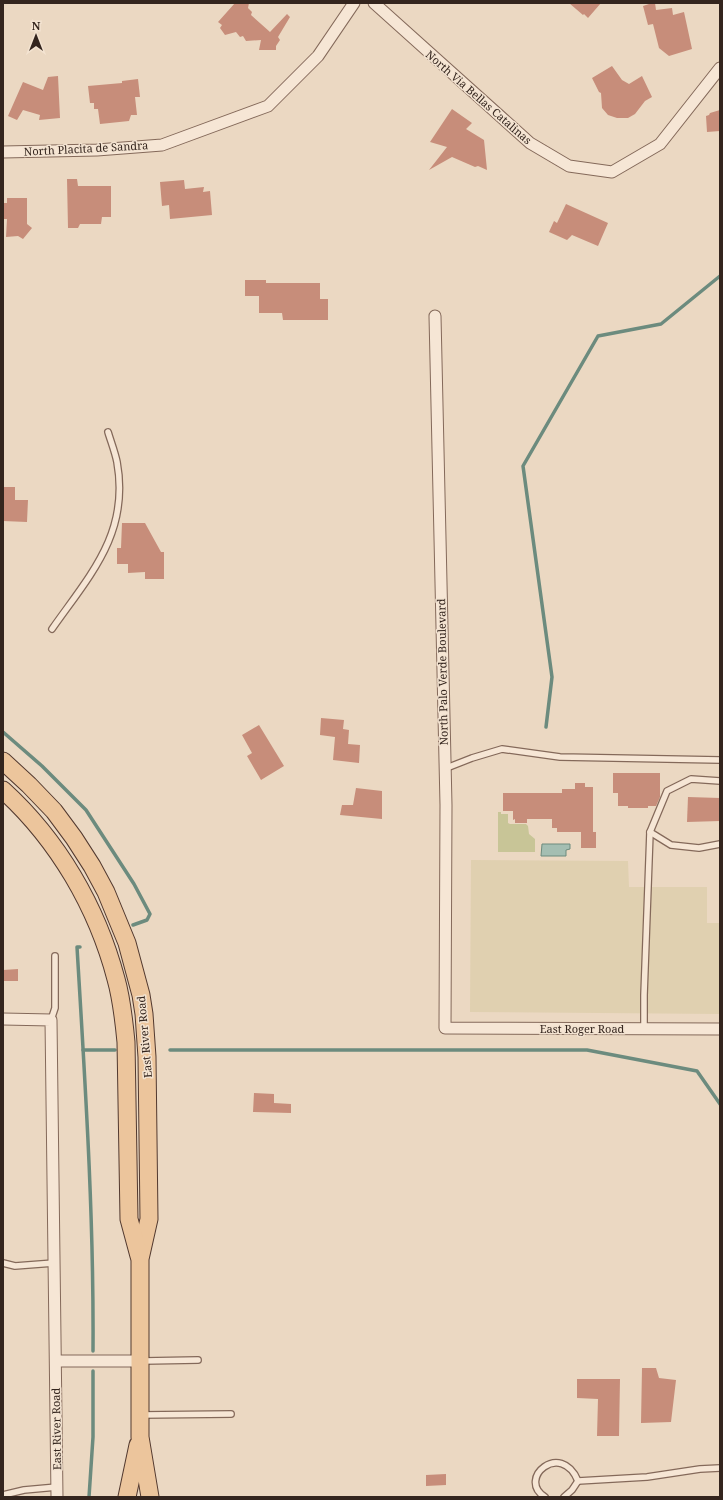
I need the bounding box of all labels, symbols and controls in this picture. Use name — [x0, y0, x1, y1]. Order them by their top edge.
north arrow — [16, 16, 56, 56]
text: N — [32, 18, 41, 33]
street label: North Via Bellas Catalinas — [423, 47, 535, 147]
street label: North Placita de Sandra — [23, 137, 149, 159]
street label: North Palo Verde Boulevard — [433, 598, 451, 745]
street label: East River Road — [133, 995, 155, 1079]
street label: East Roger Road — [540, 1021, 625, 1036]
street label: East River Road — [48, 1387, 64, 1470]

